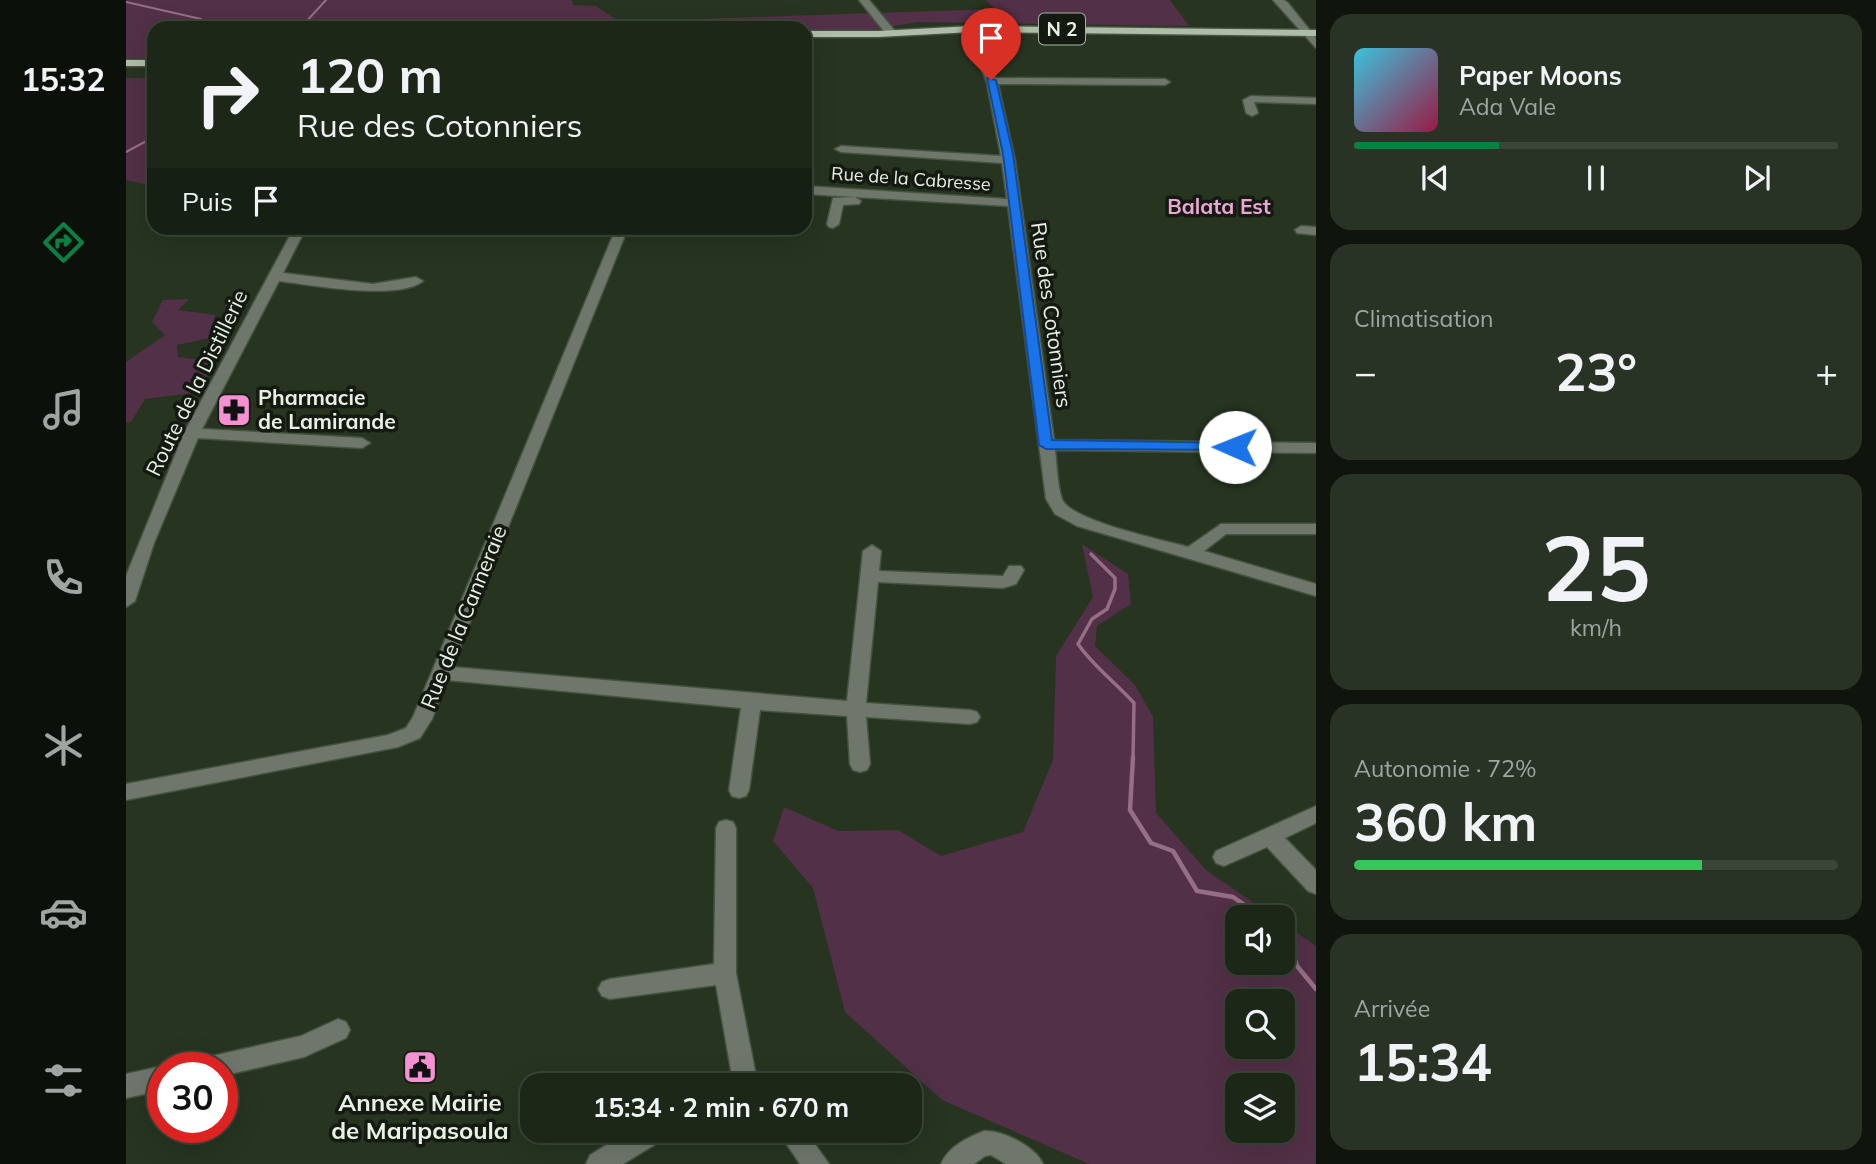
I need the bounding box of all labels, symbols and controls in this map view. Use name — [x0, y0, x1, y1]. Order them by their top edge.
pin — [961, 8, 1021, 80]
road number: N 2 — [1039, 14, 1085, 44]
icon: arrive — [972, 19, 1010, 57]
text: 120 m — [297, 44, 443, 105]
icon: right — [182, 49, 273, 140]
text: 15:32 — [21, 59, 105, 99]
text: Paper Moons — [1459, 59, 1622, 92]
text: Ada Vale — [1459, 92, 1556, 121]
text: Rue des Cotonniers — [297, 105, 582, 145]
icon: previous — [1416, 159, 1454, 197]
icon: pause — [1577, 159, 1615, 197]
icon: next — [1738, 159, 1776, 197]
street label: Rue de la Cabresse — [830, 161, 992, 196]
icon: arrive — [247, 182, 285, 220]
text: Puis — [182, 185, 233, 218]
district label: Balata Est — [1167, 193, 1271, 219]
icon: directions — [39, 218, 88, 267]
street label: Rue des Cotonniers — [1026, 220, 1078, 409]
street label: Route de la Distillerie — [140, 285, 252, 480]
text: Climatisation — [1354, 304, 1494, 333]
text: 23° — [1555, 339, 1637, 404]
text: − — [1354, 348, 1377, 396]
text: + — [1815, 348, 1838, 396]
place label: Pharmacie de Lamirande — [258, 384, 396, 434]
icon: music — [39, 385, 88, 434]
pharmacy icon: Pharmacie de Lamirande — [215, 391, 253, 429]
position arrow — [1198, 410, 1272, 484]
text: 25 — [1541, 510, 1651, 624]
street label: Rue de la Canneraie — [414, 521, 512, 712]
icon: phone — [39, 553, 88, 602]
text: km/h — [1570, 613, 1622, 642]
icon: climate — [39, 721, 88, 770]
text: Autonomie · 72% — [1354, 754, 1537, 783]
text: 360 km — [1354, 789, 1537, 854]
icon: car — [39, 888, 88, 937]
map controls — [1225, 905, 1295, 1143]
button: sound — [1225, 905, 1295, 975]
button: search — [1225, 989, 1295, 1059]
text: Arrivée — [1354, 994, 1430, 1023]
text: 15:34 — [1354, 1029, 1492, 1094]
public building icon: Annexe Mairie de Maripasoula — [401, 1048, 439, 1086]
speed limit sign: 30 — [147, 1052, 238, 1143]
icon: filters — [39, 1056, 88, 1105]
button: layers — [1225, 1073, 1295, 1143]
place label: Annexe Mairie de Maripasoula — [331, 1087, 509, 1145]
text: 15:34 · 2 min · 670 m — [593, 1091, 849, 1124]

